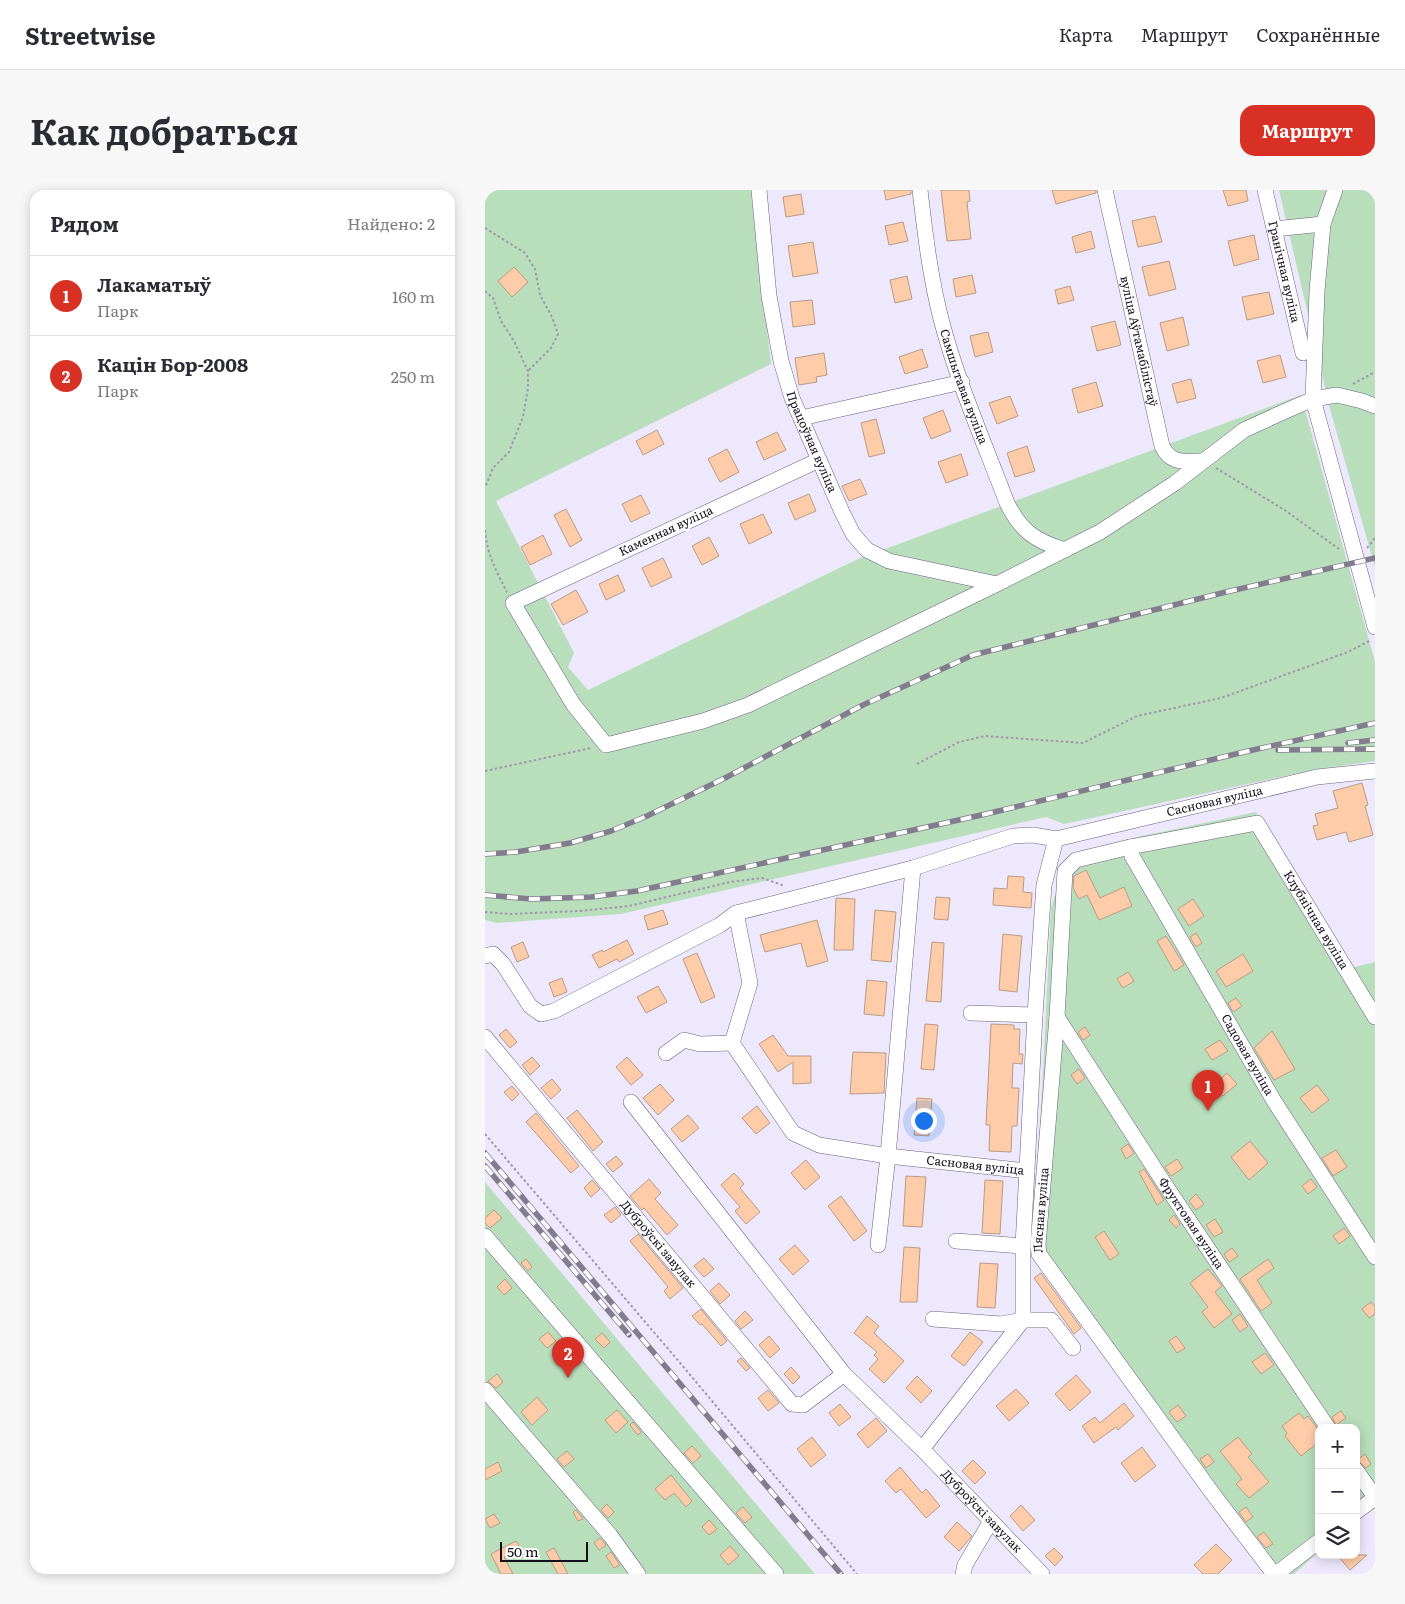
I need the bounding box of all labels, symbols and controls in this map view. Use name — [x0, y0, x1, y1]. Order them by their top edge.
text: Streetwise — [25, 17, 155, 52]
text: Карта — [1059, 21, 1113, 48]
text: Маршрут — [1141, 21, 1228, 48]
text: Сохранённые — [1256, 21, 1380, 48]
text: Как добраться — [30, 104, 298, 156]
button: Маршрут — [1240, 105, 1375, 156]
text: Рядом — [50, 207, 119, 238]
text: Найдено: 2 — [347, 211, 435, 235]
street label: Гранічная вуліца — [1264, 219, 1306, 325]
text: Лакаматыў — [97, 270, 211, 298]
street label: вуліца Аўтамабілістаў — [1116, 274, 1163, 408]
text: 1 — [63, 284, 69, 308]
text: 160 m — [392, 284, 435, 308]
text: Парк — [97, 298, 138, 322]
street label: Самшытавая вуліца — [936, 327, 993, 447]
text: Кацін Бор-2008 — [97, 350, 248, 378]
text: 2 — [62, 364, 70, 388]
text: 250 m — [391, 364, 435, 388]
text: Парк — [97, 378, 138, 402]
street label: Працоўная вуліца — [782, 389, 843, 495]
street label: Каменная вуліца — [615, 500, 716, 560]
street label: Сасновая вуліца — [1165, 780, 1265, 820]
street label: Клубнічная вуліца — [1280, 867, 1354, 973]
street label: Садовая вуліца — [1217, 1010, 1279, 1099]
pin: 1 — [1192, 1070, 1224, 1111]
your location — [911, 1108, 937, 1134]
street label: Сасновая вуліца — [926, 1150, 1026, 1179]
street label: Лясная вуліца — [1028, 1166, 1052, 1254]
street label: Фруктовая вуліца — [1155, 1173, 1229, 1273]
street label: Дуброўскі завулак — [617, 1196, 701, 1291]
pin: 2 — [552, 1337, 584, 1378]
map controls — [1315, 1424, 1360, 1559]
button: + — [1315, 1424, 1360, 1469]
street label: Дуброўскі завулак — [938, 1465, 1027, 1556]
button: − — [1315, 1469, 1360, 1514]
button: layers — [1315, 1514, 1360, 1559]
scale bar — [500, 1539, 587, 1562]
text: 50 m — [507, 1541, 539, 1561]

